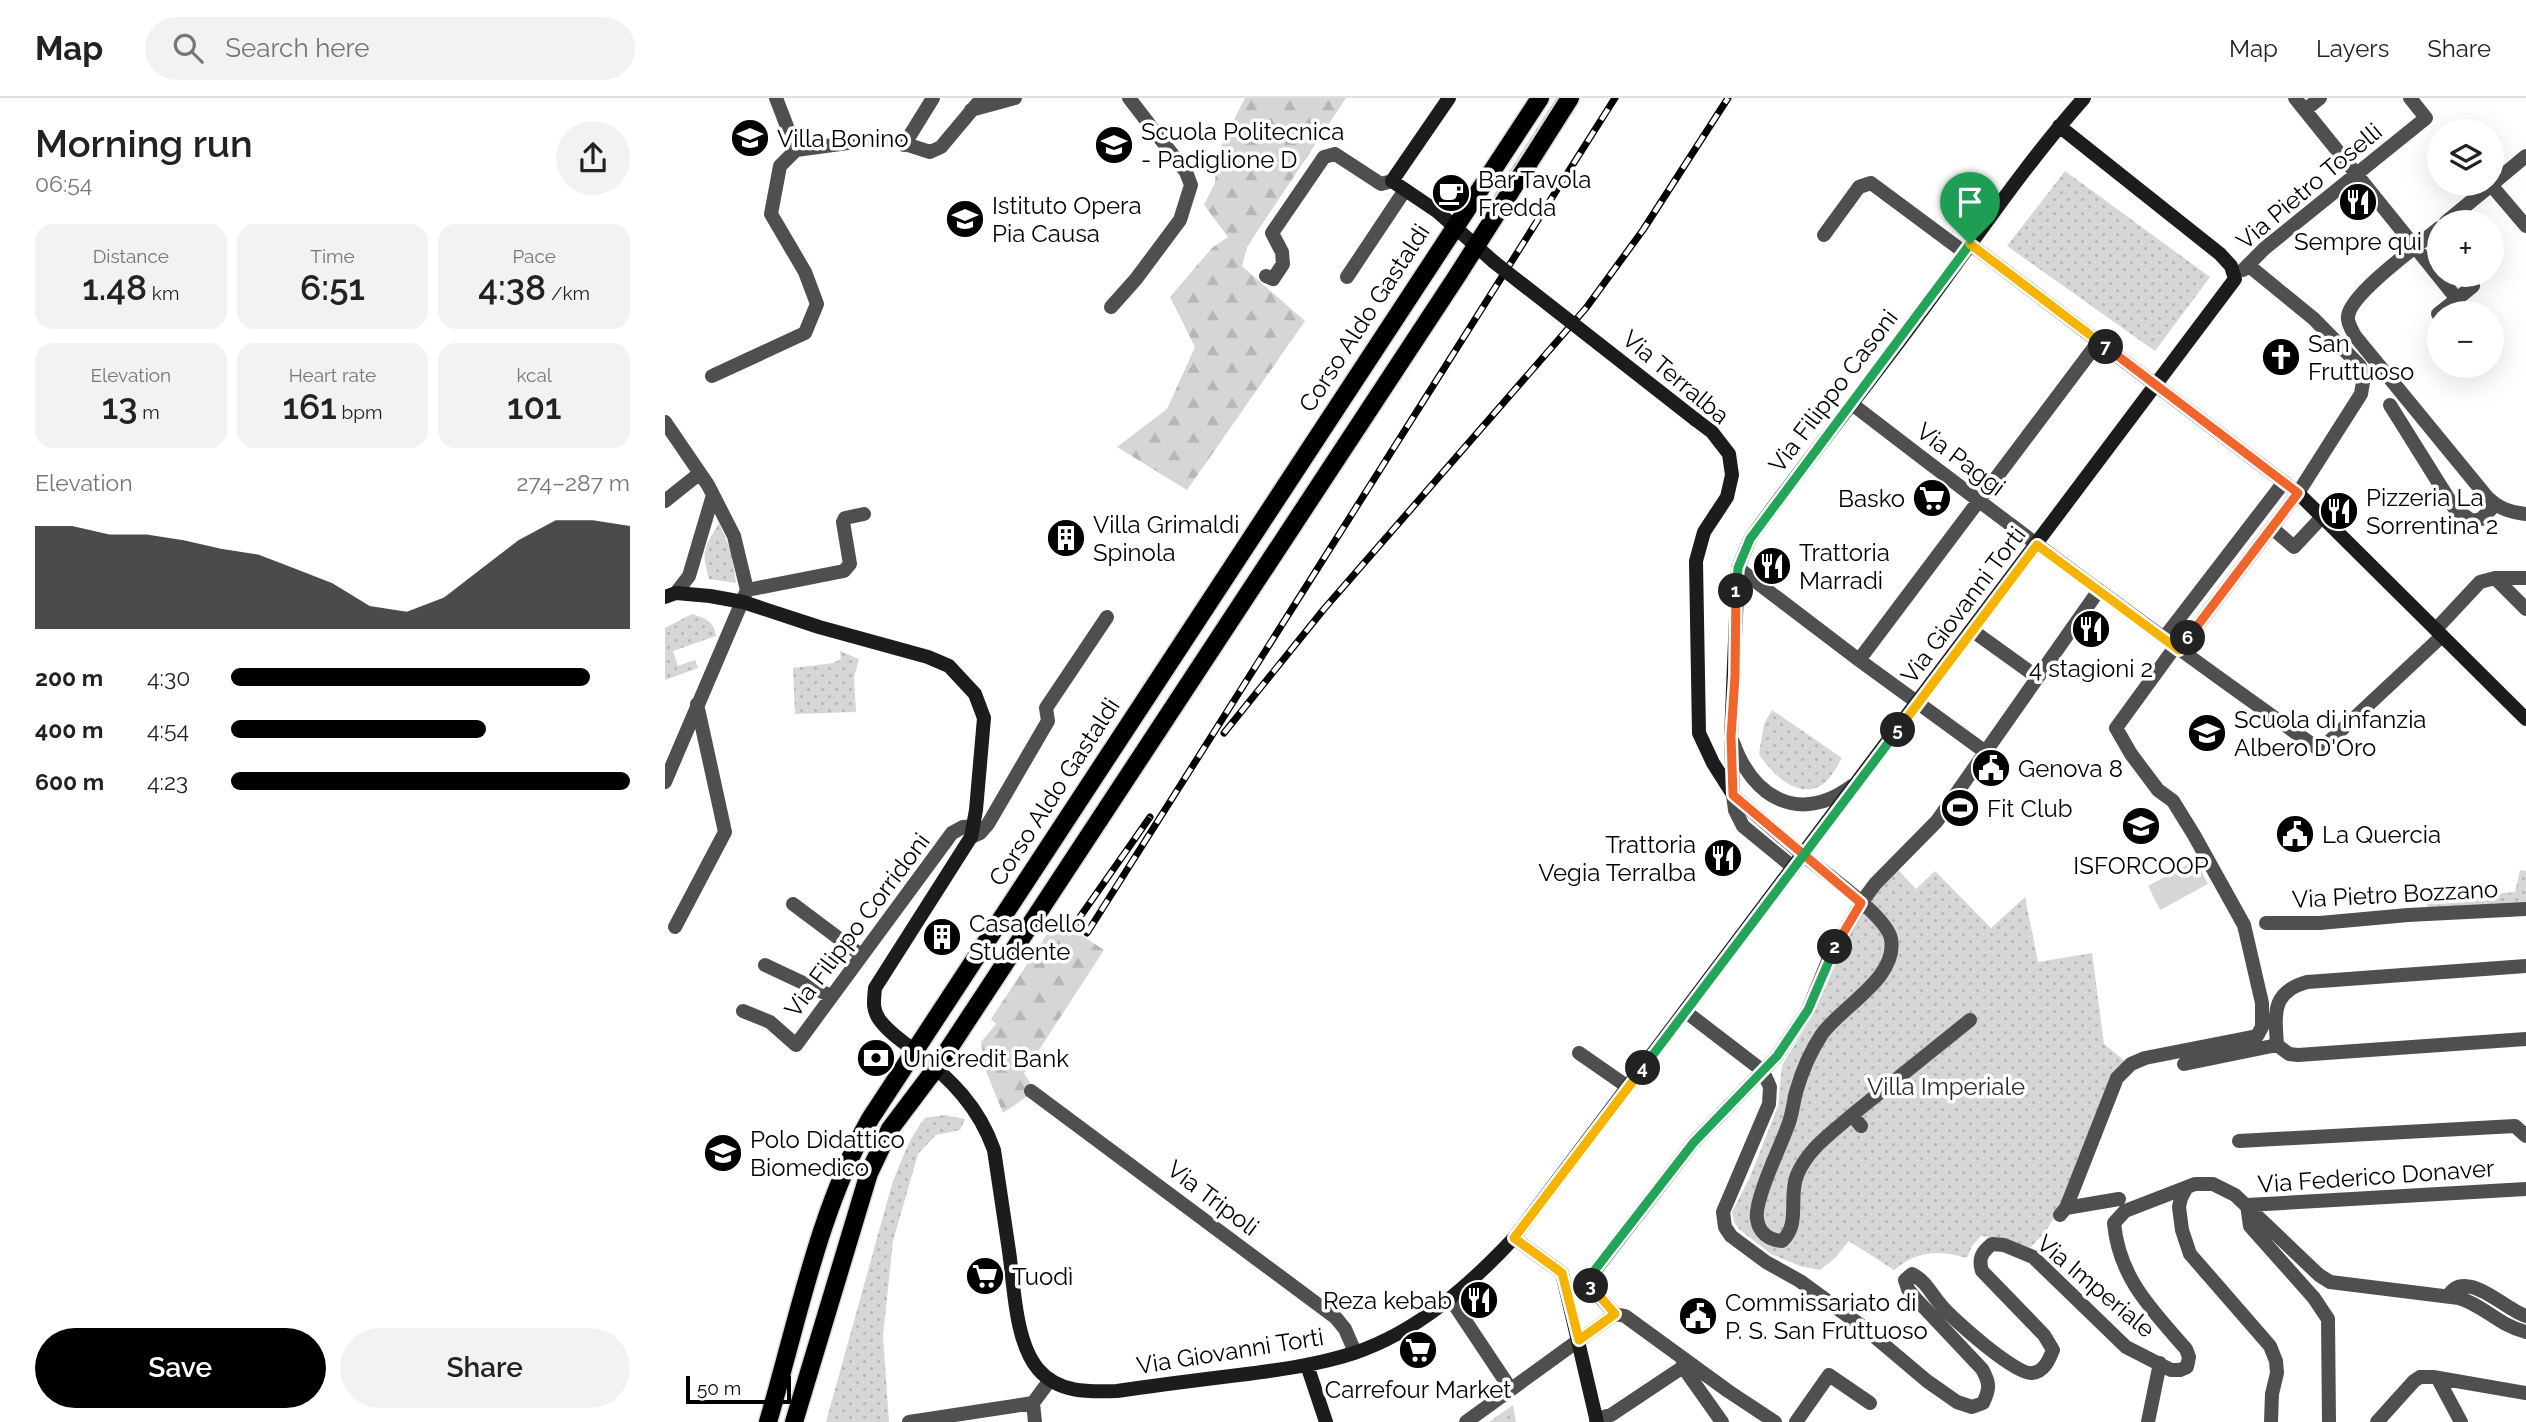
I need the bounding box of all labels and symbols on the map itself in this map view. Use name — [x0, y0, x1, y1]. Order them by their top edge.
school or university icon: Villa Bonino — [729, 117, 771, 159]
place label: Scuola Politecnica - Padiglione D — [1141, 117, 1344, 174]
street label: Via Pietro Toselli — [2230, 117, 2388, 255]
place label: Villa Bonino — [777, 124, 909, 153]
school or university icon: Scuola Politecnica - Padiglione D — [1093, 124, 1135, 166]
place label: Bar Tavola Fredda — [1478, 165, 1591, 222]
cafe icon: Bar Tavola Fredda — [1430, 172, 1472, 214]
pin — [1940, 172, 2000, 244]
restaurant icon: Sempre qui — [2337, 181, 2379, 223]
place label: Istituto Opera Pia Causa — [992, 191, 1142, 248]
school or university icon: Istituto Opera Pia Causa — [944, 198, 986, 240]
street label: Corso Aldo Gastaldi — [1292, 219, 1436, 417]
place label: Sempre qui — [2294, 227, 2422, 256]
street label: Via Filippo Casoni — [1762, 304, 1904, 478]
street label: Via Terralba — [1617, 324, 1735, 430]
place label: San Fruttuoso — [2308, 329, 2414, 386]
pin: 7 — [2089, 330, 2123, 364]
church icon: San Fruttuoso — [2260, 336, 2302, 378]
street label: Via Paggi — [1911, 416, 2011, 502]
supermarket icon: Basko — [1911, 477, 1953, 519]
place label: Pizzeria La Sorrentina 2 — [2366, 483, 2498, 540]
place label: Basko — [1838, 484, 1905, 513]
restaurant icon: Pizzeria La Sorrentina 2 — [2318, 490, 2360, 532]
place label: Villa Grimaldi Spinola — [1093, 510, 1239, 567]
building icon: Villa Grimaldi Spinola — [1045, 517, 1087, 559]
street label: Via Giovanni Torti — [1895, 521, 2031, 689]
place label: Trattoria Marradi — [1799, 538, 1890, 595]
restaurant icon: Trattoria Marradi — [1751, 545, 1793, 587]
pin: 1 — [1719, 574, 1753, 608]
restaurant icon: 4 stagioni 2 — [2070, 608, 2112, 650]
pin: 6 — [2171, 620, 2205, 656]
place label: 4 stagioni 2 — [2029, 654, 2153, 683]
street label: Corso Aldo Gastaldi — [982, 693, 1126, 891]
place label: Scuola di infanzia Albero D'Oro — [2234, 705, 2426, 762]
pin: 5 — [1881, 712, 1915, 748]
school or university icon: Scuola di infanzia Albero D'Oro — [2186, 712, 2228, 754]
public building icon: Genova 8 — [1970, 747, 2012, 789]
place label: Genova 8 — [2018, 754, 2123, 783]
sports icon: Fit Club — [1939, 787, 1981, 829]
place label: Fit Club — [1987, 794, 2073, 823]
school or university icon: ISFORCOOP — [2120, 805, 2162, 847]
public building icon: La Quercia — [2274, 813, 2316, 855]
place label: La Quercia — [2322, 820, 2441, 849]
street label: Via Filippo Corridoni — [778, 827, 936, 1023]
place label: Trattoria Vegia Terralba — [1538, 830, 1696, 887]
restaurant icon: Trattoria Vegia Terralba — [1702, 837, 1744, 879]
place label: ISFORCOOP — [2073, 851, 2209, 880]
street label: Via Pietro Bozzano — [2291, 874, 2499, 914]
place label: Casa dello Studente — [969, 909, 1086, 966]
building icon: Casa dello Studente — [921, 916, 963, 958]
pin: 2 — [1817, 930, 1853, 964]
bank icon: UniCredit Bank — [855, 1037, 897, 1079]
place label: UniCredit Bank — [903, 1044, 1069, 1073]
pin: 4 — [1625, 1051, 1661, 1086]
park label: Villa Imperiale — [1867, 1072, 2025, 1101]
place label: Polo Didattico Biomedico — [750, 1125, 905, 1182]
school or university icon: Polo Didattico Biomedico — [702, 1132, 744, 1174]
street label: Via Federico Donaver — [2257, 1153, 2496, 1199]
street label: Via Tripoli — [1162, 1154, 1264, 1242]
street label: Via Imperiale — [2031, 1228, 2161, 1344]
supermarket icon: Tuodì — [964, 1255, 1006, 1297]
place label: Tuodì — [1012, 1262, 1073, 1291]
pin: 3 — [1573, 1268, 1609, 1304]
restaurant icon: Reza kebab — [1458, 1279, 1500, 1321]
place label: Reza kebab — [1323, 1286, 1452, 1315]
place label: Commissariato di P. S. San Fruttuoso — [1725, 1288, 1928, 1345]
public building icon: Commissariato di P. S. San Fruttuoso — [1677, 1295, 1719, 1337]
street label: Via Giovanni Torti — [1134, 1322, 1326, 1380]
supermarket icon: Carrefour Market — [1397, 1329, 1439, 1371]
scale bar — [686, 1373, 791, 1405]
place label: Carrefour Market — [1325, 1375, 1511, 1404]

